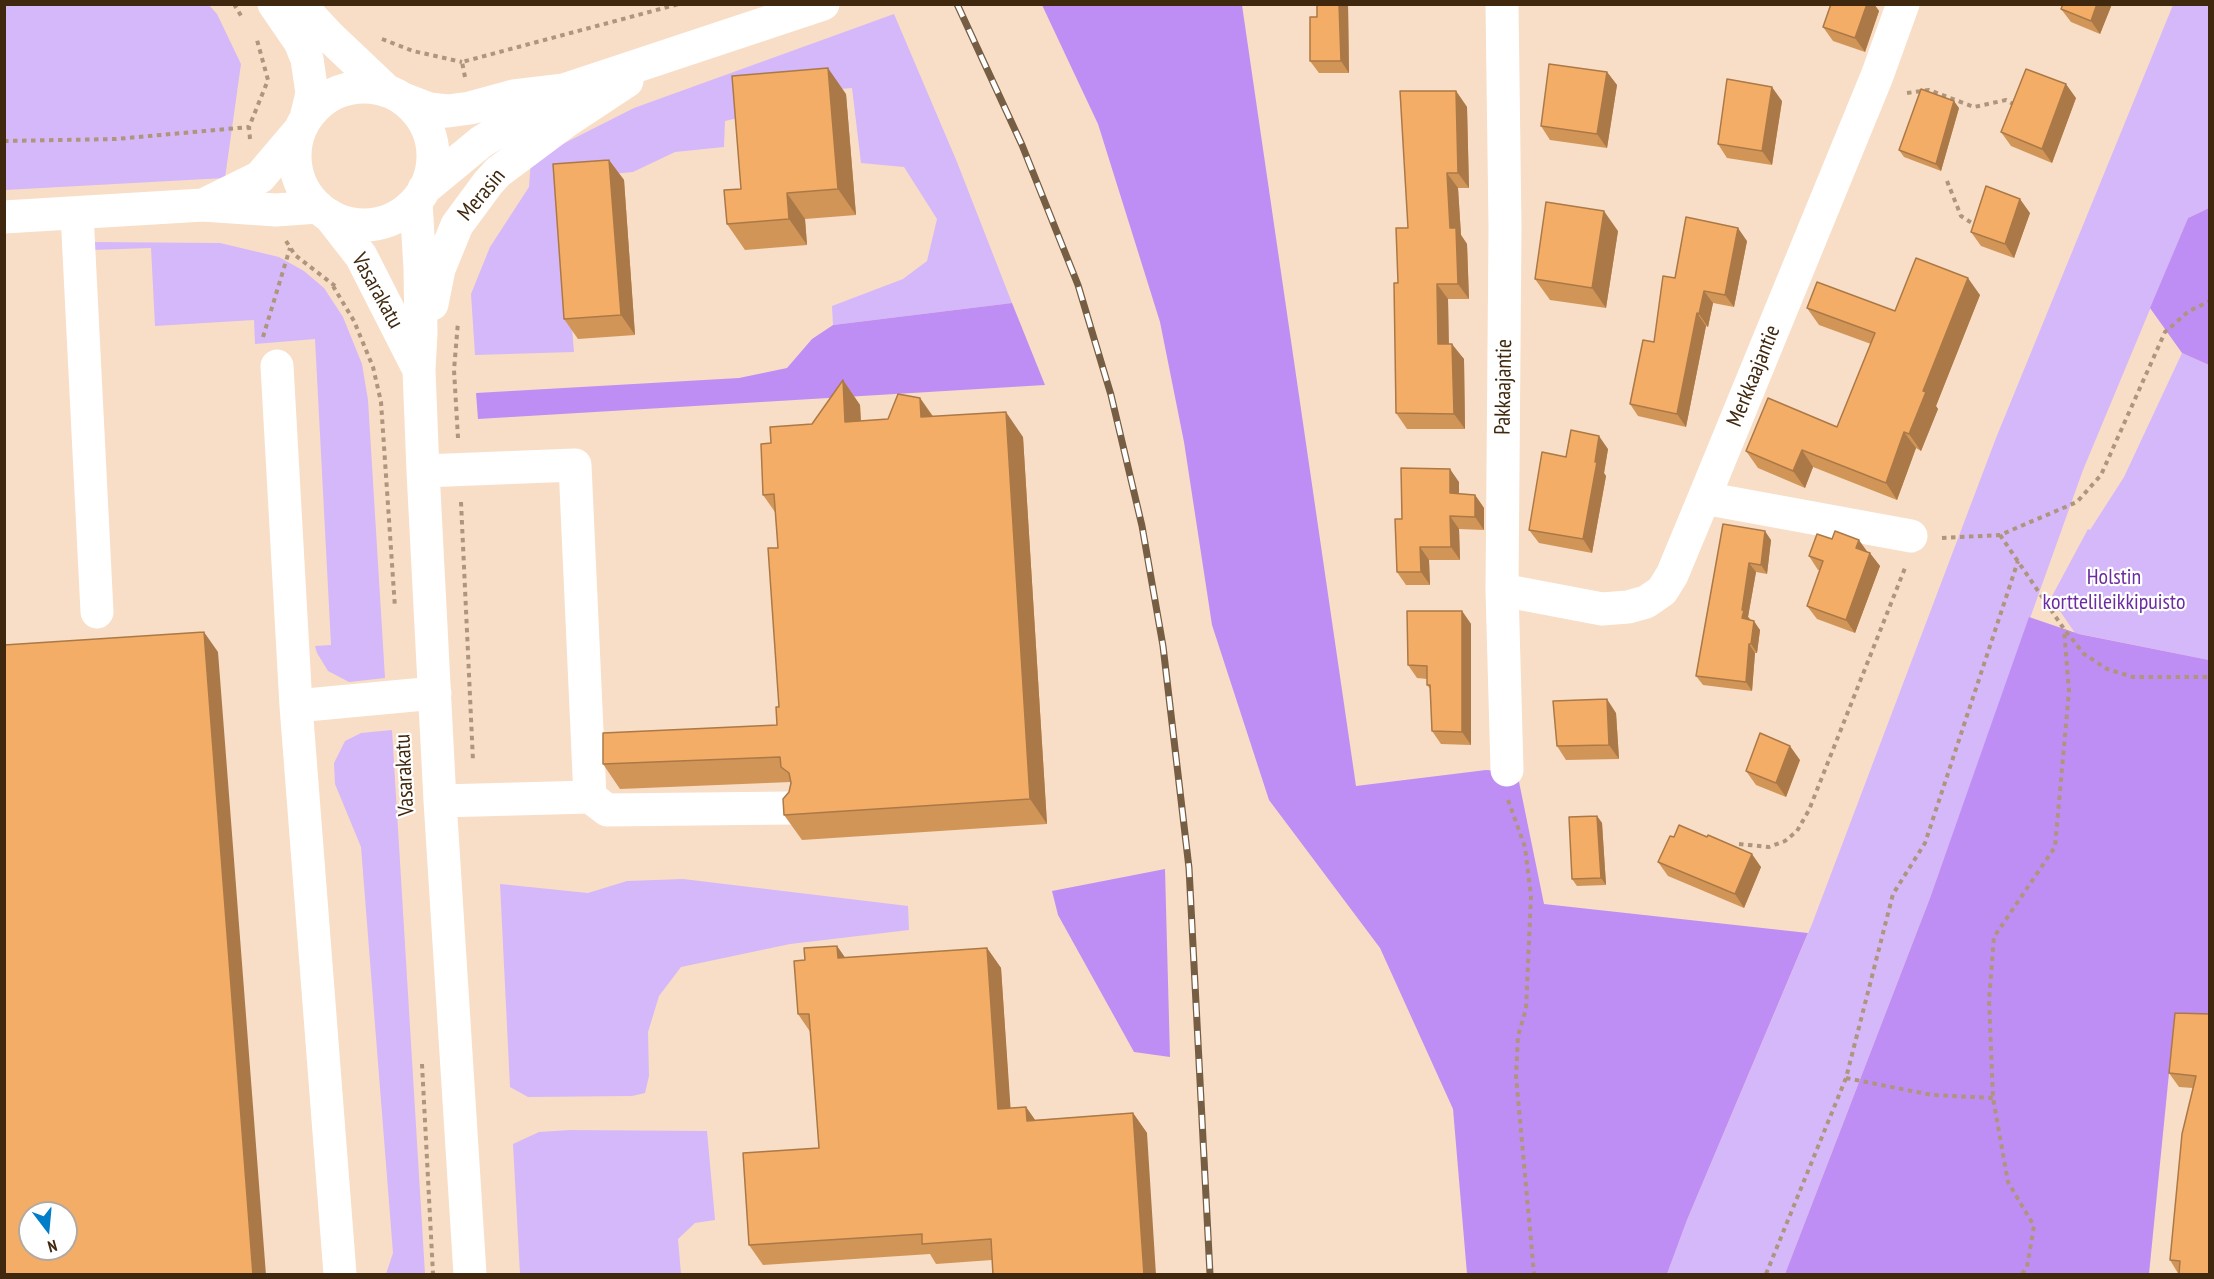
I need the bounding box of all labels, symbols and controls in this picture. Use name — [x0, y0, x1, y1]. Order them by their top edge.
street label: Merasin — [453, 164, 511, 226]
street label: Vasarakatu — [346, 249, 408, 333]
street label: Merkkaajantie — [1722, 321, 1786, 431]
street label: Pakkaajantie — [1490, 339, 1518, 435]
park label: Holstin korttelileikkipuisto — [2043, 565, 2185, 616]
street label: Vasarakatu — [390, 733, 420, 817]
north arrow — [18, 1201, 78, 1261]
text: N — [46, 1236, 59, 1257]

